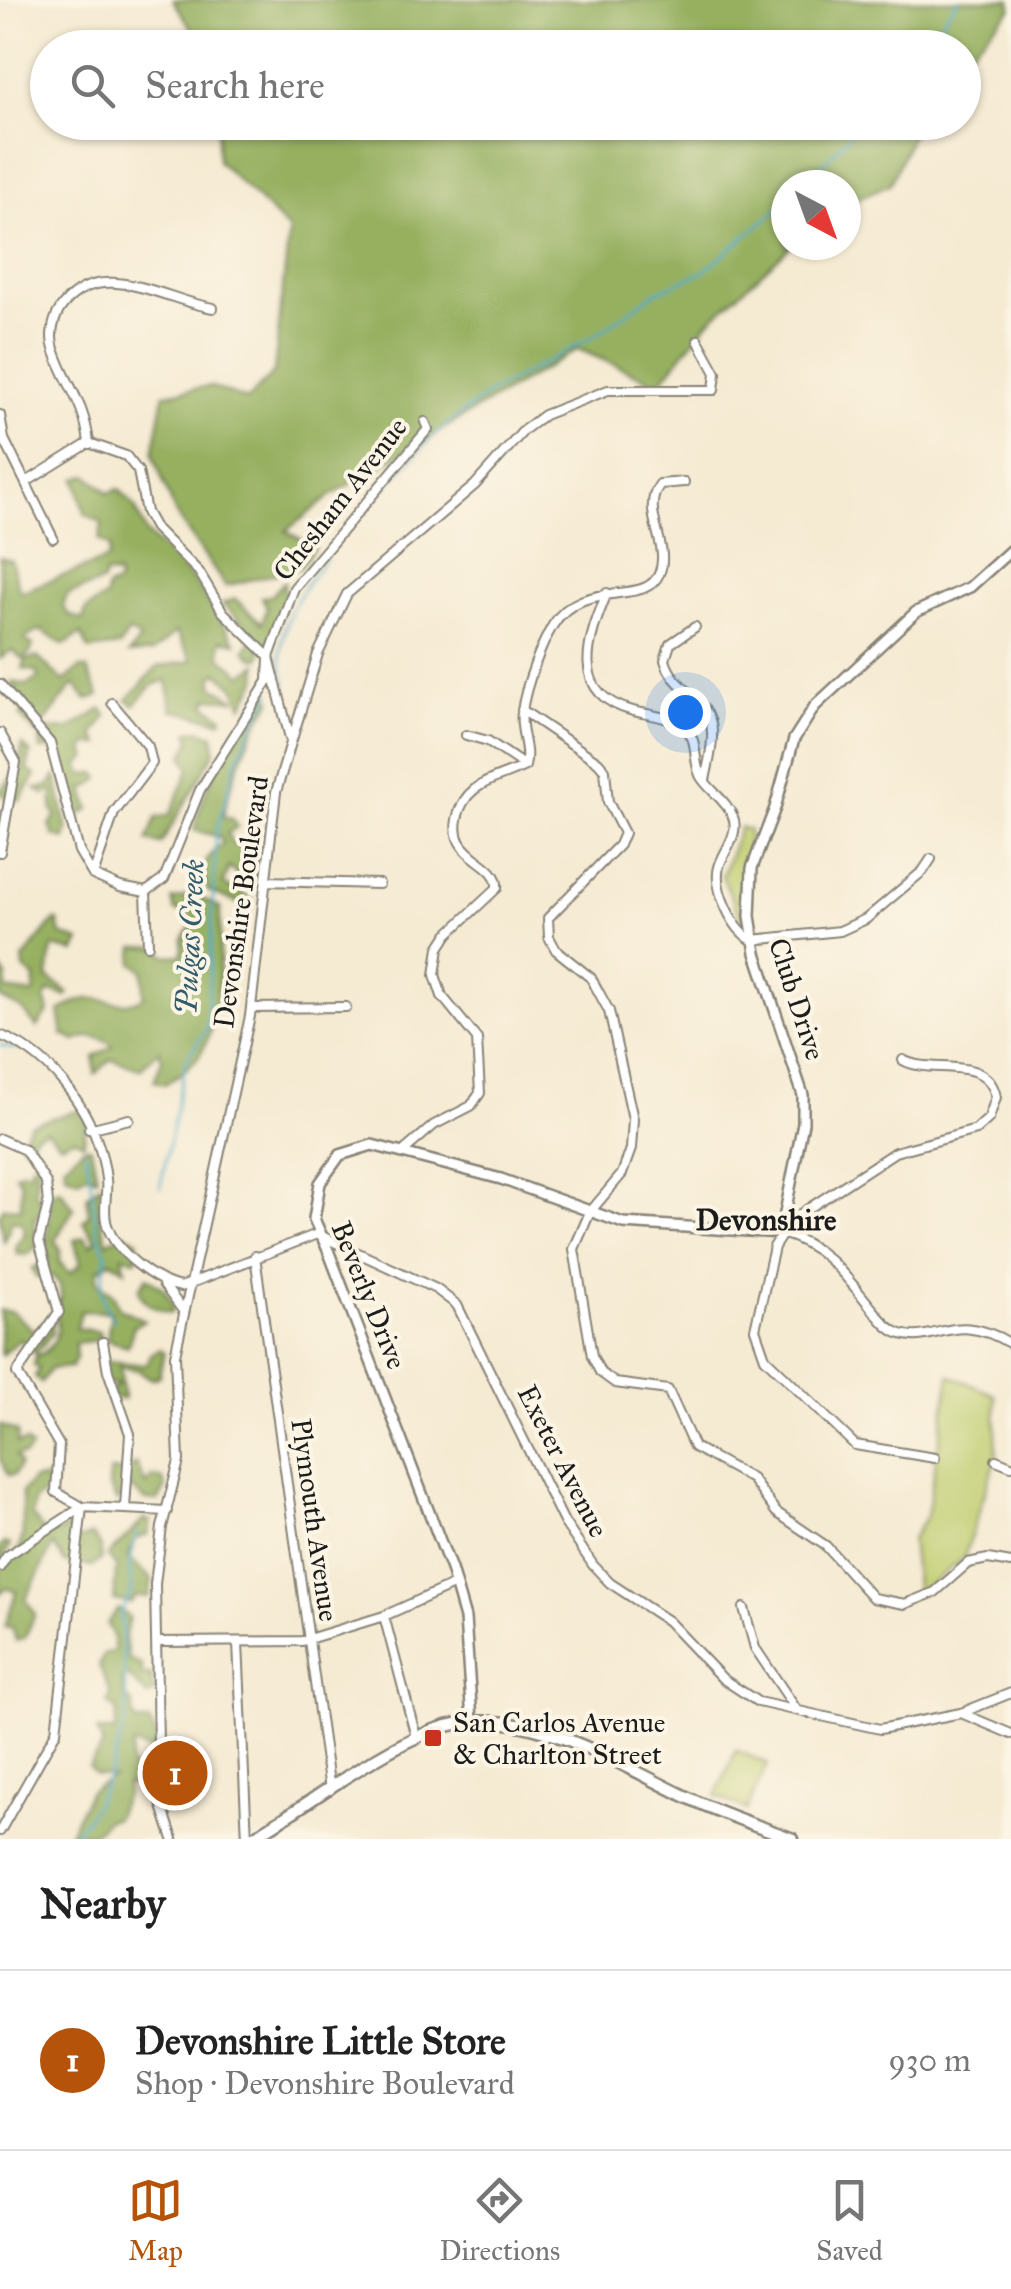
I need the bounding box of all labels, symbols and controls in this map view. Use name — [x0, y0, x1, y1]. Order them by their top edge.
search box — [30, 30, 981, 140]
icon: search — [65, 58, 120, 113]
text: Search here — [145, 62, 325, 108]
north arrow — [771, 170, 861, 260]
street label: Chesham Avenue — [265, 410, 415, 588]
your location — [660, 687, 711, 738]
street label: Devonshire Boulevard — [206, 774, 276, 1030]
water label: Pulgas Creek — [168, 859, 212, 1015]
street label: Club Drive — [761, 934, 833, 1064]
district label: Devonshire — [695, 1202, 837, 1238]
street label: Beverly Drive — [324, 1216, 414, 1374]
street label: Exeter Avenue — [510, 1379, 616, 1543]
street label: Plymouth Avenue — [283, 1416, 347, 1624]
place label: San Carlos Avenue & Charlton Street — [453, 1705, 665, 1772]
marker: San Carlos Avenue & Charlton Street — [422, 1727, 444, 1749]
pin: 1 — [142, 1736, 208, 1810]
text: Nearby — [40, 1878, 165, 1930]
text: Devonshire Little Store — [135, 2018, 506, 2064]
text: 1 — [66, 2041, 79, 2080]
text: 930 m — [889, 2041, 971, 2080]
text: Shop · Devonshire Boulevard — [135, 2064, 515, 2103]
tab: Map — [128, 2173, 183, 2268]
tab: Directions — [439, 2173, 560, 2268]
tab: Saved — [816, 2173, 883, 2268]

